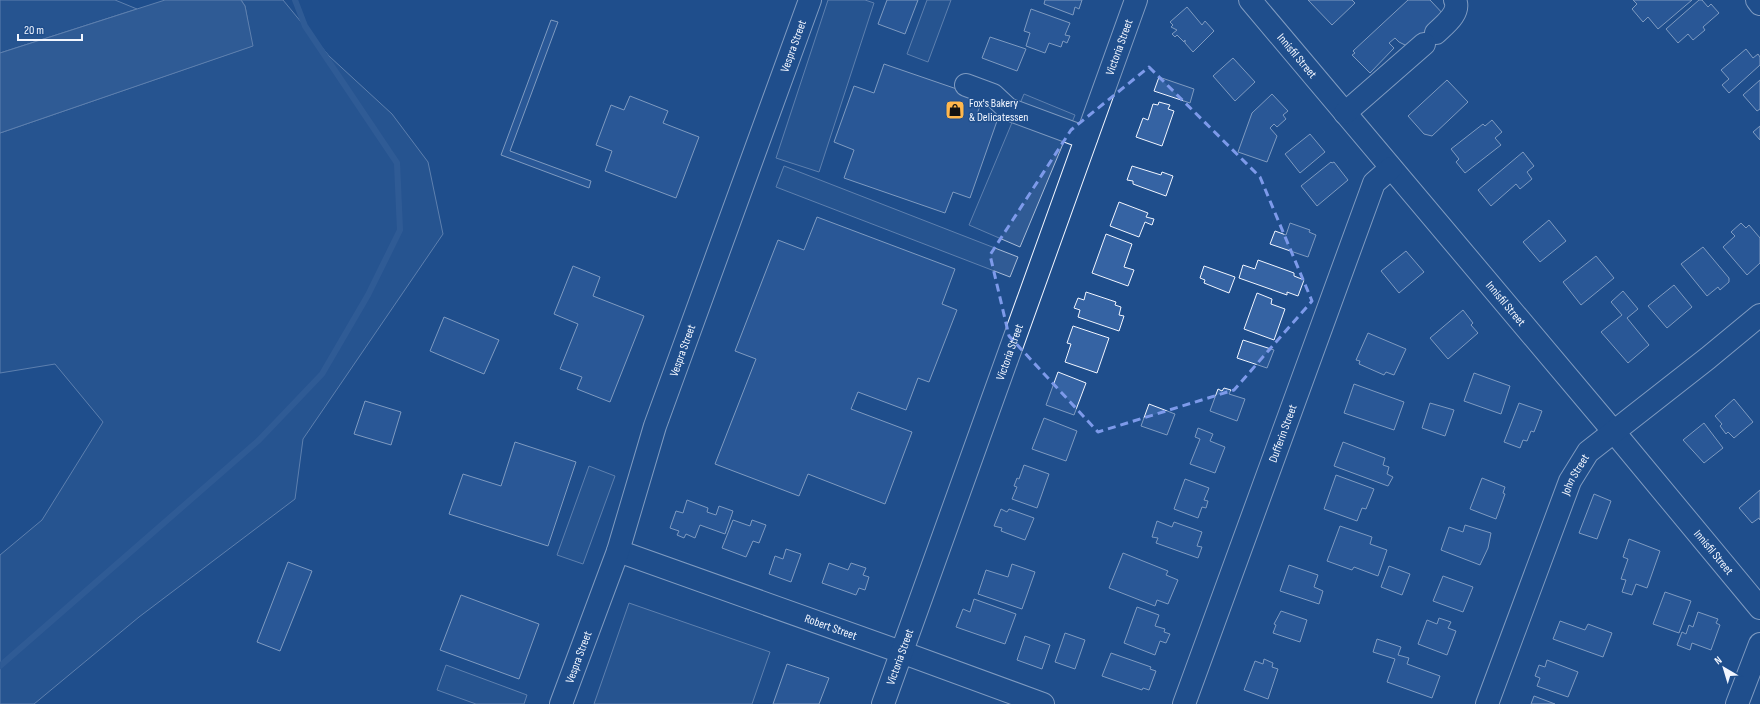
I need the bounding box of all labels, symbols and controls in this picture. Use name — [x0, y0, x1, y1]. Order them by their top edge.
scale bar — [18, 16, 82, 42]
street label: Victoria Street — [1103, 17, 1137, 77]
street label: Vespra Street — [777, 18, 810, 74]
text: 20 m — [24, 23, 44, 38]
street label: Innisfil Street — [1274, 31, 1320, 82]
place label: Fox's Bakery & Delicatessen — [969, 96, 1029, 125]
shop icon: Fox's Bakery & Delicatessen — [944, 99, 966, 121]
street label: Innisfil Street — [1482, 278, 1529, 330]
street label: Vespra Street — [667, 322, 699, 379]
street label: Victoria Street — [993, 322, 1027, 382]
street label: Dufferin Street — [1266, 402, 1301, 465]
street label: John Street — [1558, 451, 1593, 498]
street label: Innisfil Street — [1690, 527, 1737, 578]
street label: Robert Street — [802, 611, 859, 644]
street label: Victoria Street — [883, 627, 917, 687]
street label: Vespra Street — [562, 629, 596, 685]
north arrow — [1704, 648, 1744, 688]
text: N — [1712, 654, 1725, 667]

